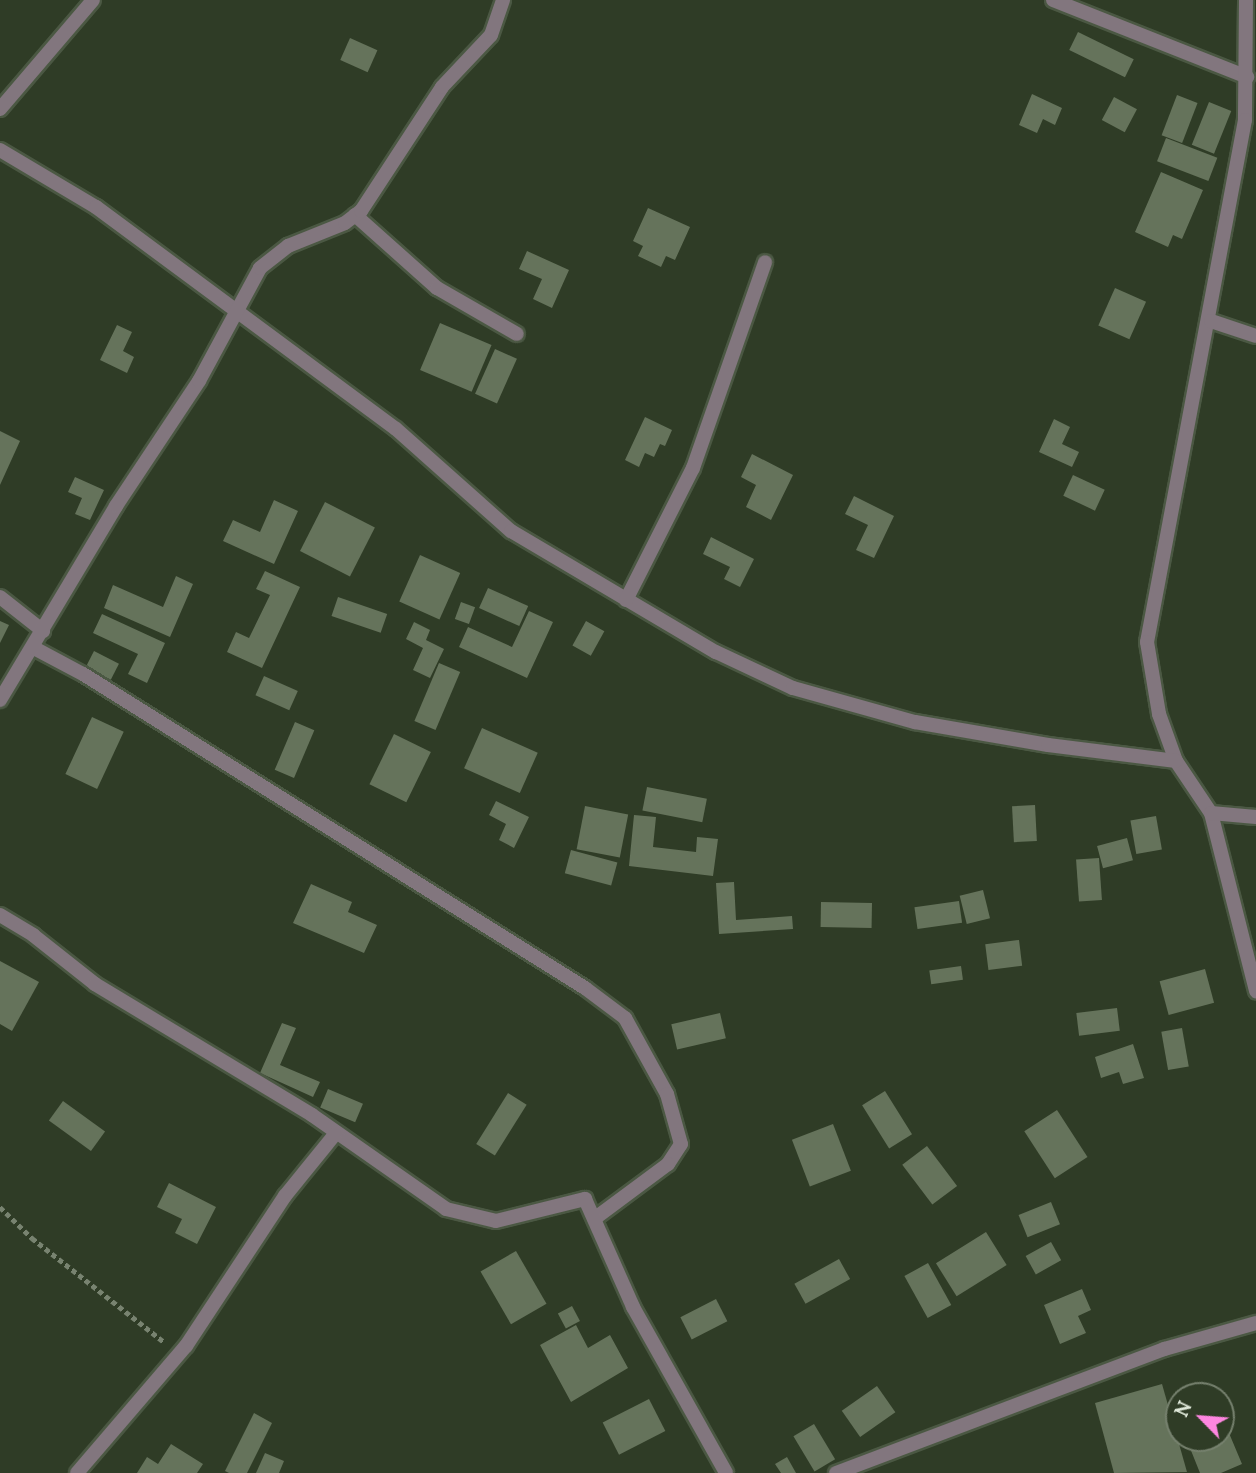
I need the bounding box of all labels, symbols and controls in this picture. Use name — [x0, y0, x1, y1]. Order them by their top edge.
north arrow — [1165, 1382, 1235, 1452]
text: N — [1169, 1397, 1197, 1421]

